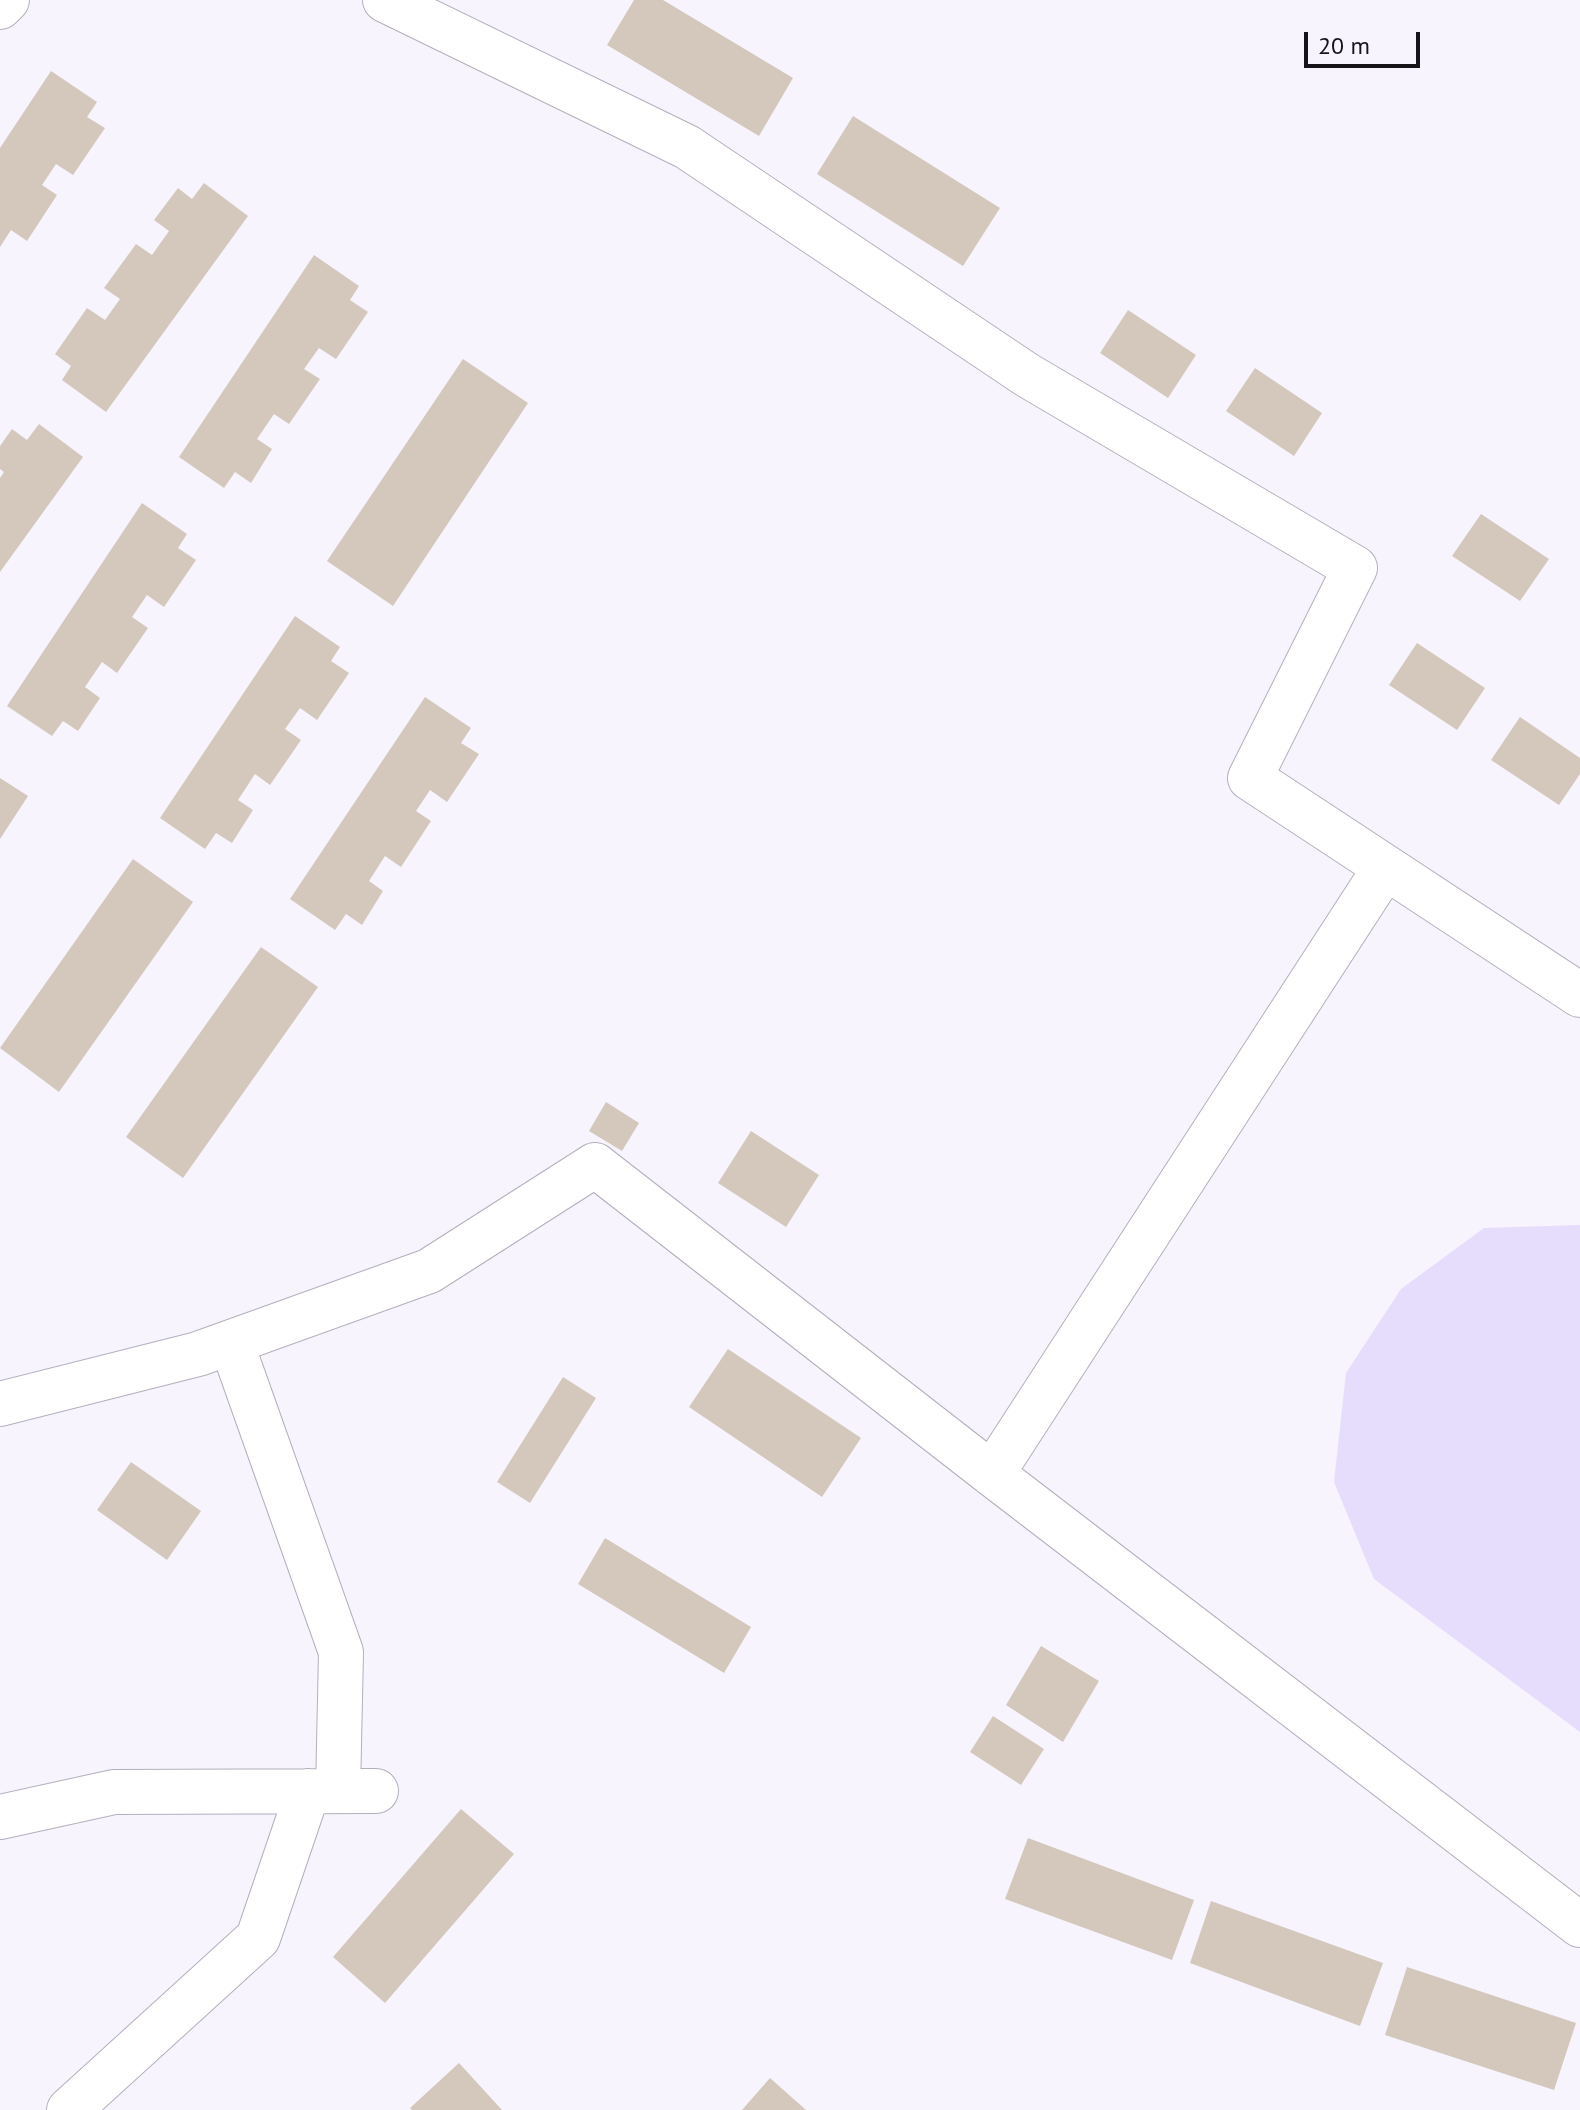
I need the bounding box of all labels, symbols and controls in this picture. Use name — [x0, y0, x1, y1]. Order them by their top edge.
scale bar — [1308, 16, 1424, 66]
text: 20 m — [1318, 30, 1370, 61]

